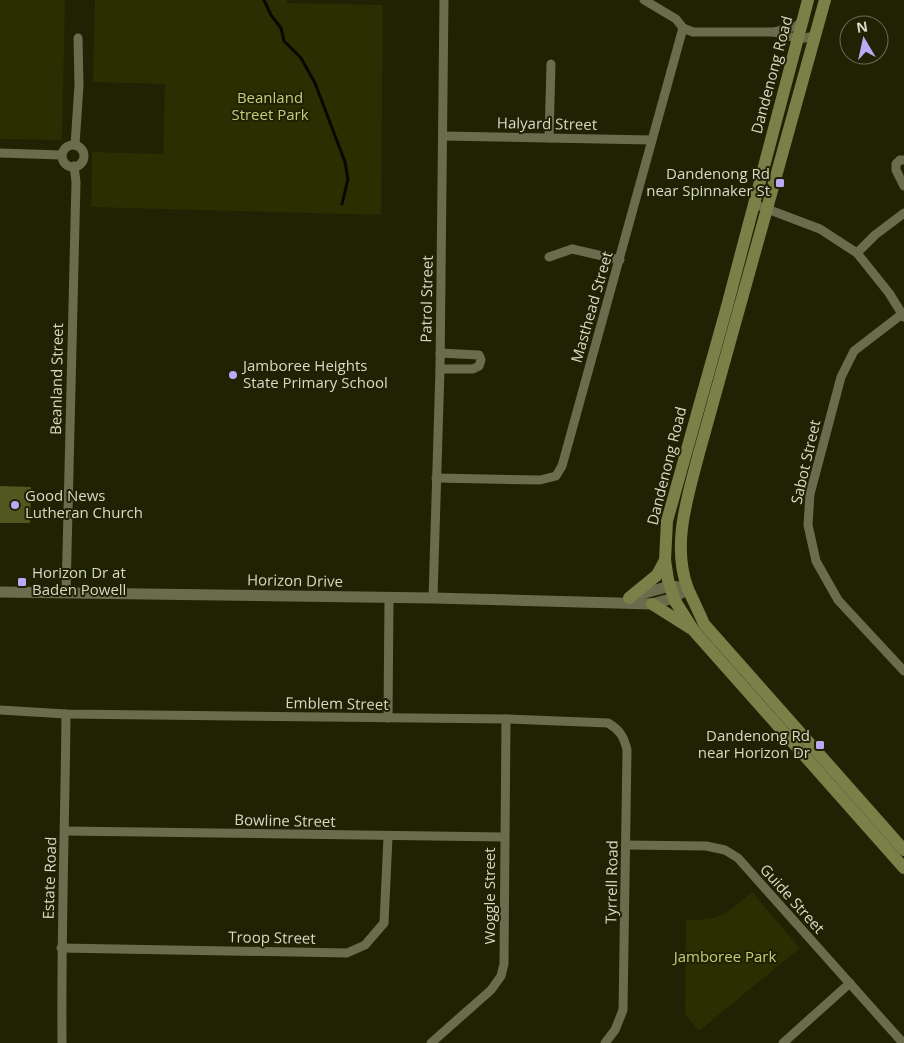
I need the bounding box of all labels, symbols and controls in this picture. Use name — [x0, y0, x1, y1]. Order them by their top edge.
street label: Dandenong Road — [746, 14, 796, 136]
north arrow — [839, 15, 889, 65]
text: N — [855, 16, 869, 37]
park label: Beanland Street Park — [231, 87, 309, 124]
street label: Halyard Street — [497, 112, 597, 134]
place label: Dandenong Rd near Spinnaker St — [646, 163, 770, 200]
marker: Dandenong Rd near Spinnaker St — [774, 177, 786, 189]
street label: Masthead Street — [566, 249, 617, 365]
street label: Patrol Street — [415, 255, 437, 343]
street label: Beanland Street — [45, 323, 67, 435]
place label: Jamboree Heights State Primary School — [241, 355, 388, 392]
marker: Jamboree Heights State Primary School — [227, 369, 239, 381]
street label: Dandenong Road — [642, 404, 690, 527]
street label: Sabot Street — [786, 418, 824, 506]
place label: Good News Lutheran Church — [25, 485, 143, 522]
marker: Good News Lutheran Church — [9, 499, 21, 511]
place label: Horizon Dr at Baden Powell — [32, 562, 126, 599]
street label: Horizon Drive — [247, 569, 343, 591]
marker: Horizon Dr at Baden Powell — [16, 576, 28, 588]
street label: Emblem Street — [285, 692, 389, 714]
place label: Dandenong Rd near Horizon Dr — [698, 725, 810, 762]
marker: Dandenong Rd near Horizon Dr — [814, 739, 826, 751]
street label: Bowline Street — [234, 809, 336, 831]
street label: Estate Road — [38, 836, 60, 920]
street label: Tyrrell Road — [600, 840, 622, 924]
street label: Woggle Street — [479, 847, 499, 945]
street label: Guide Street — [756, 859, 829, 937]
street label: Troop Street — [228, 926, 316, 948]
park label: Jamboree Park — [672, 946, 776, 966]

